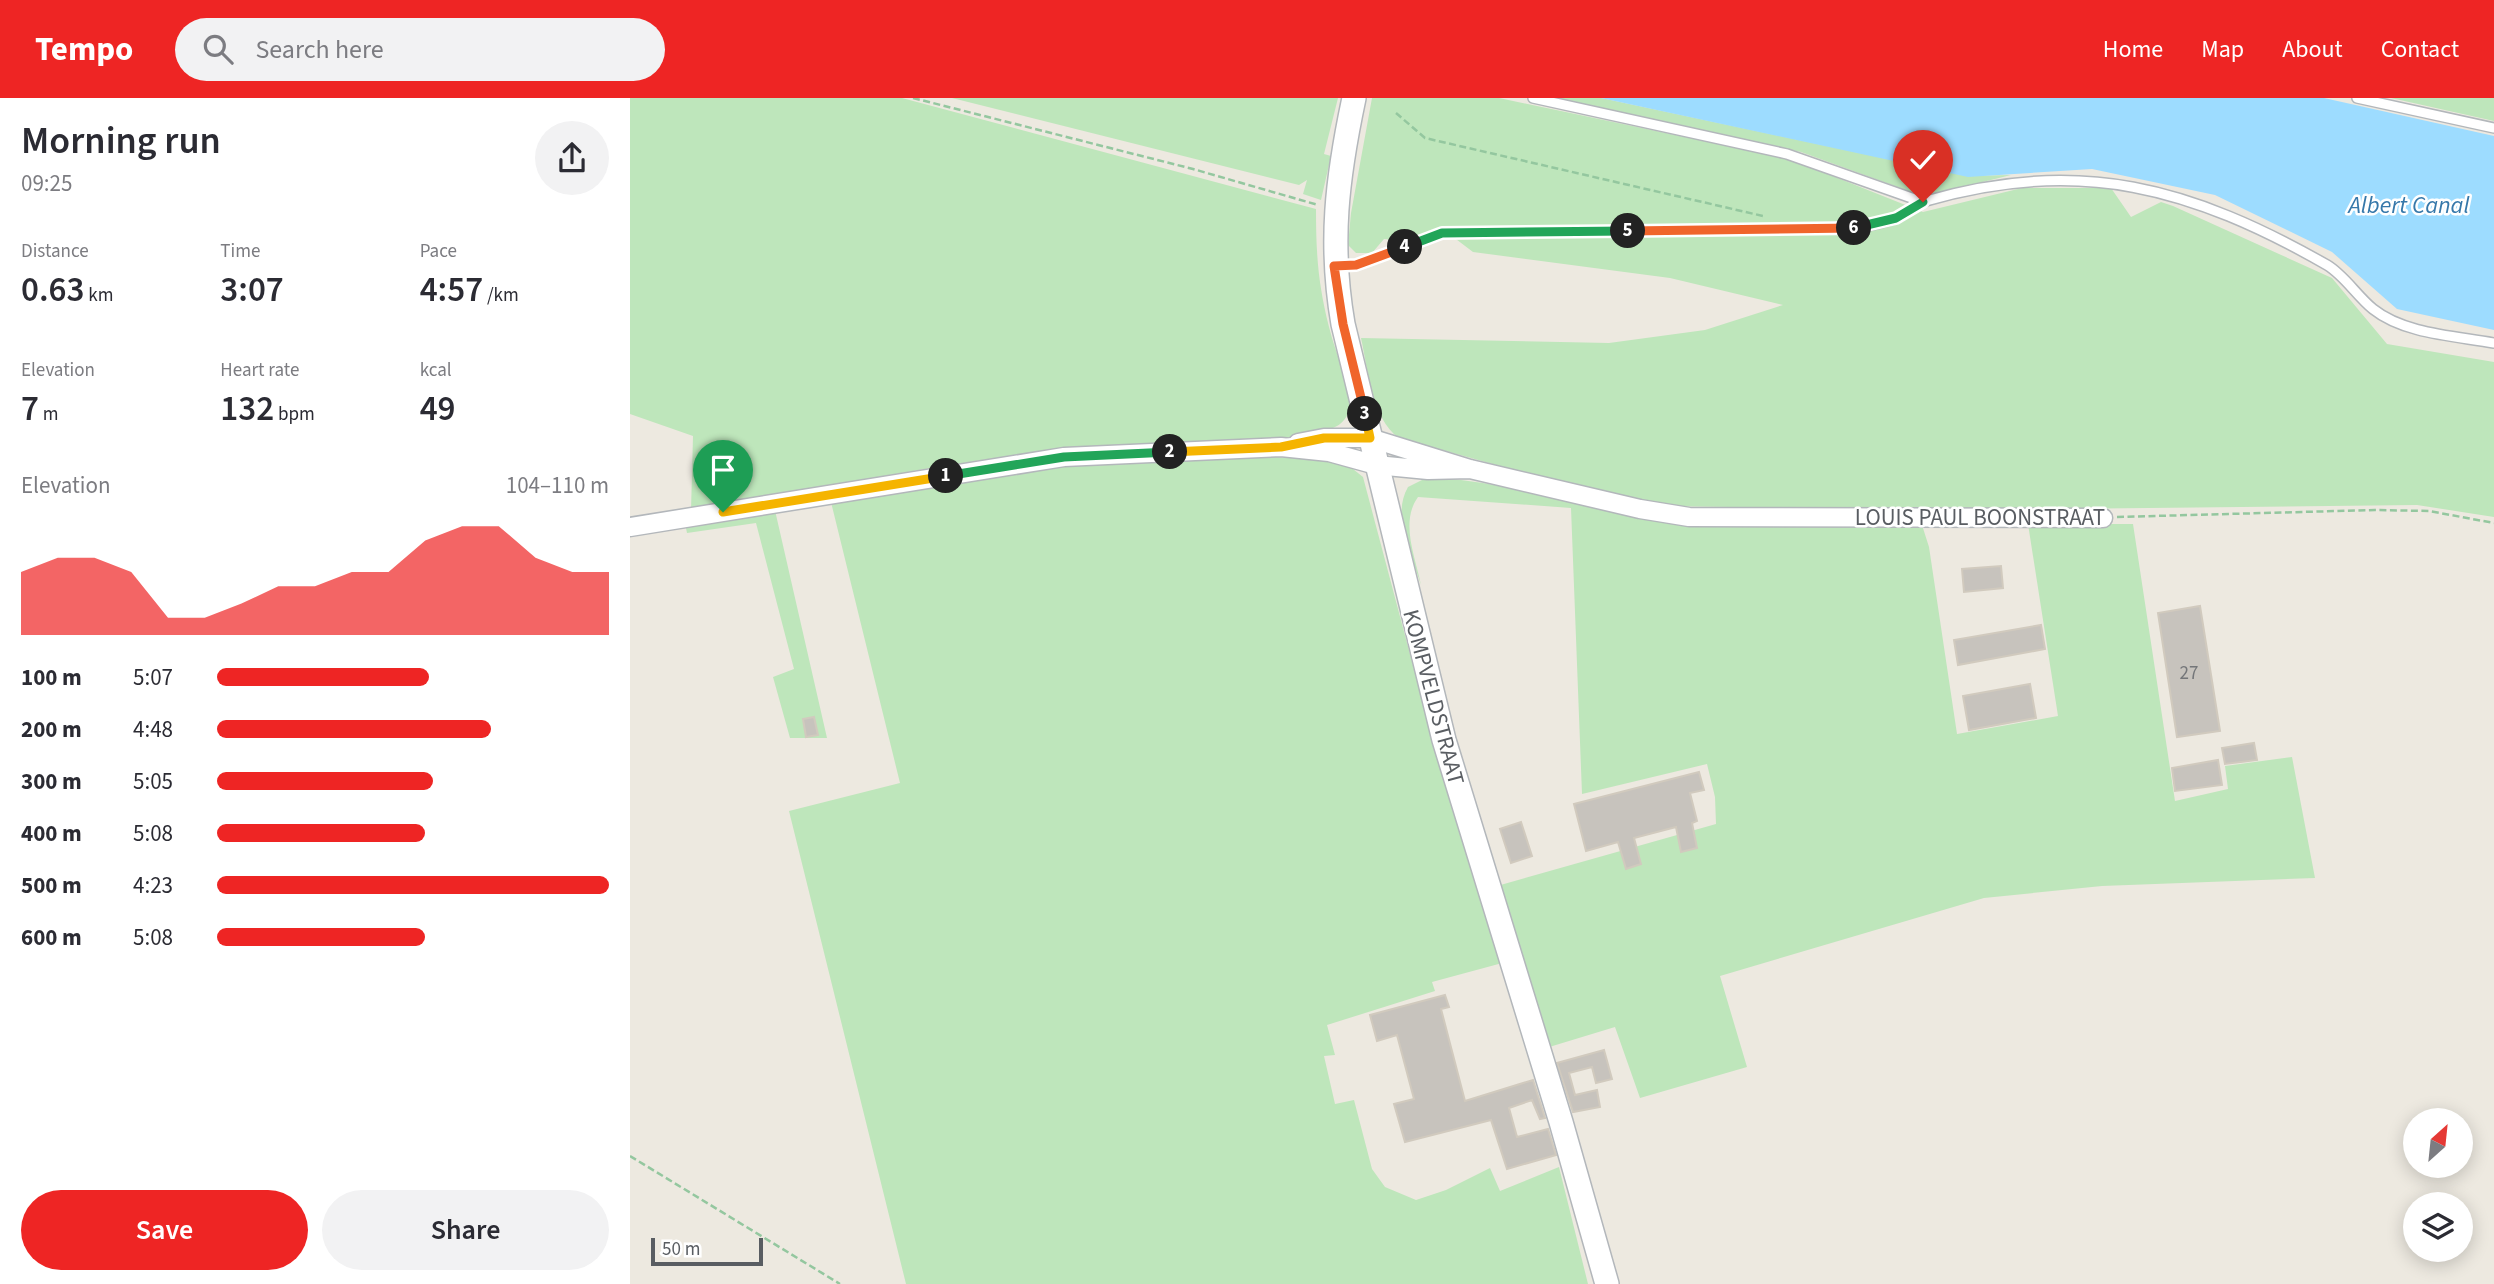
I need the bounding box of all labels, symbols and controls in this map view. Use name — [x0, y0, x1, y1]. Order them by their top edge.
search box — [175, 18, 665, 81]
text: Tempo — [35, 26, 133, 73]
icon: search — [199, 30, 237, 68]
text: Search here — [255, 31, 384, 68]
text: Home — [2103, 32, 2163, 67]
text: Map — [2201, 32, 2244, 67]
text: About — [2282, 32, 2343, 67]
text: Contact — [2381, 32, 2459, 67]
text: Morning run — [21, 114, 221, 168]
button: share — [535, 121, 609, 195]
pin — [1893, 130, 1953, 202]
icon: check — [1904, 141, 1942, 179]
text: 09:25 — [21, 167, 72, 200]
water label: Albert Canal — [2347, 188, 2469, 223]
pin: 6 — [1836, 211, 1872, 246]
pin: 5 — [1611, 214, 1646, 248]
text: 6 — [1848, 214, 1859, 241]
text: 5 — [1622, 217, 1633, 244]
pin: 4 — [1388, 230, 1422, 264]
text: 4 — [1399, 233, 1410, 260]
text: Distance — [21, 238, 89, 265]
text: Time — [220, 238, 260, 265]
text: Pace — [420, 238, 457, 265]
text: 0.63 — [21, 265, 85, 315]
text: 3:07 — [220, 265, 284, 315]
text: 4:57 — [420, 265, 483, 315]
text: km — [85, 282, 113, 309]
text: /km — [483, 282, 519, 309]
text: Elevation — [21, 357, 95, 384]
text: Heart rate — [220, 357, 299, 384]
text: kcal — [420, 357, 452, 384]
text: 7 — [21, 384, 39, 434]
text: 132 — [220, 384, 274, 434]
text: 49 — [420, 384, 456, 434]
pin: 3 — [1348, 396, 1382, 432]
text: 3 — [1359, 400, 1370, 427]
text: m — [39, 401, 59, 428]
text: bpm — [274, 401, 315, 428]
pin: 2 — [1152, 434, 1188, 470]
text: 2 — [1164, 438, 1175, 465]
pin — [693, 440, 753, 512]
icon: arrive — [704, 451, 742, 489]
pin: 1 — [928, 458, 964, 494]
text: 1 — [940, 462, 951, 489]
text: Elevation — [21, 469, 111, 502]
text: 104–110 m — [506, 469, 609, 502]
street label: LOUIS PAUL BOONSTRAAT — [1855, 501, 2105, 534]
street label: KOMPVELDSTRAAT — [1394, 606, 1473, 788]
house number: 27 — [2180, 660, 2198, 687]
text: 100 m — [21, 661, 82, 694]
text: 5:07 — [133, 661, 173, 694]
text: 200 m — [21, 713, 82, 746]
text: 4:48 — [133, 713, 173, 746]
text: 300 m — [21, 765, 82, 798]
text: 5:05 — [133, 765, 173, 798]
text: 400 m — [21, 817, 82, 850]
text: 5:08 — [133, 817, 173, 850]
text: 500 m — [21, 869, 82, 902]
text: 4:23 — [133, 869, 173, 902]
text: 600 m — [21, 921, 82, 954]
text: 5:08 — [133, 921, 173, 954]
north arrow — [2403, 1108, 2473, 1178]
map controls — [2403, 1108, 2473, 1262]
button: Save — [21, 1190, 308, 1270]
button: Share — [322, 1190, 609, 1270]
button: layers — [2403, 1192, 2473, 1262]
scale bar — [651, 1235, 763, 1267]
text: 50 m — [662, 1236, 700, 1263]

